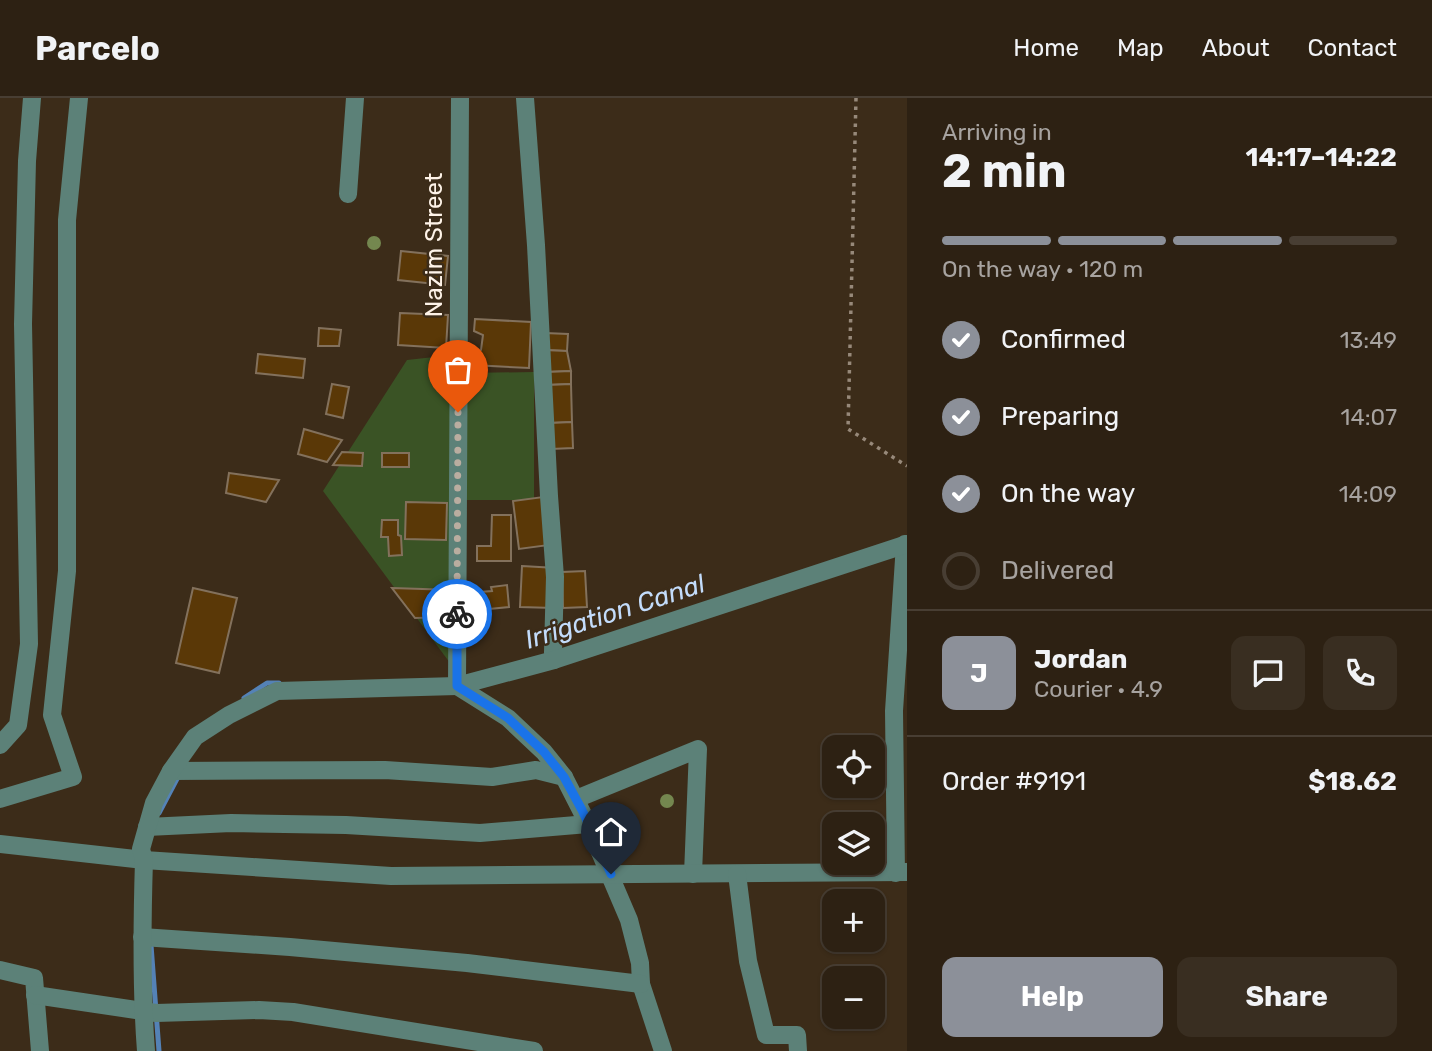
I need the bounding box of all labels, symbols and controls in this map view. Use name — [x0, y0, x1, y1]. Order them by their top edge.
text: Parcelo — [35, 29, 160, 68]
text: Home — [1013, 34, 1079, 62]
text: Map — [1117, 34, 1164, 62]
text: About — [1202, 34, 1270, 62]
text: Contact — [1308, 34, 1397, 62]
text: Arriving in — [942, 118, 1052, 146]
text: 14:17–14:22 — [1245, 142, 1397, 173]
text: 2 min — [942, 144, 1067, 199]
street label: Nazim Street — [420, 173, 448, 317]
text: On the way · 120 m — [942, 255, 1143, 283]
icon: check — [942, 321, 980, 359]
text: Confirmed — [1001, 324, 1126, 355]
text: 13:49 — [1340, 326, 1397, 354]
pin — [428, 340, 488, 412]
icon: bag — [439, 351, 477, 389]
icon: check — [942, 398, 980, 436]
text: Preparing — [1001, 401, 1119, 432]
text: 14:07 — [1341, 403, 1397, 431]
icon: check — [942, 475, 980, 513]
text: On the way — [1001, 478, 1135, 509]
text: 14:09 — [1339, 480, 1397, 508]
text: Delivered — [1001, 555, 1114, 586]
water label: Irrigation Canal — [521, 568, 709, 656]
courier — [422, 579, 492, 649]
icon: bike — [438, 595, 476, 633]
button: chat — [1231, 636, 1305, 710]
button: phone — [1323, 636, 1397, 710]
text: Jordan — [1034, 644, 1127, 675]
text: J — [970, 658, 988, 689]
text: Courier · 4.9 — [1034, 675, 1163, 703]
map controls — [822, 735, 885, 1029]
button: locate — [822, 735, 885, 798]
text: Order #9191 — [942, 766, 1086, 797]
text: $18.62 — [1308, 766, 1397, 797]
pin — [581, 802, 641, 874]
button: layers — [822, 812, 885, 875]
icon: home — [592, 813, 630, 851]
button: + — [822, 889, 885, 952]
button: Help — [942, 957, 1163, 1037]
button: Share — [1177, 957, 1397, 1037]
button: − — [822, 966, 885, 1029]

